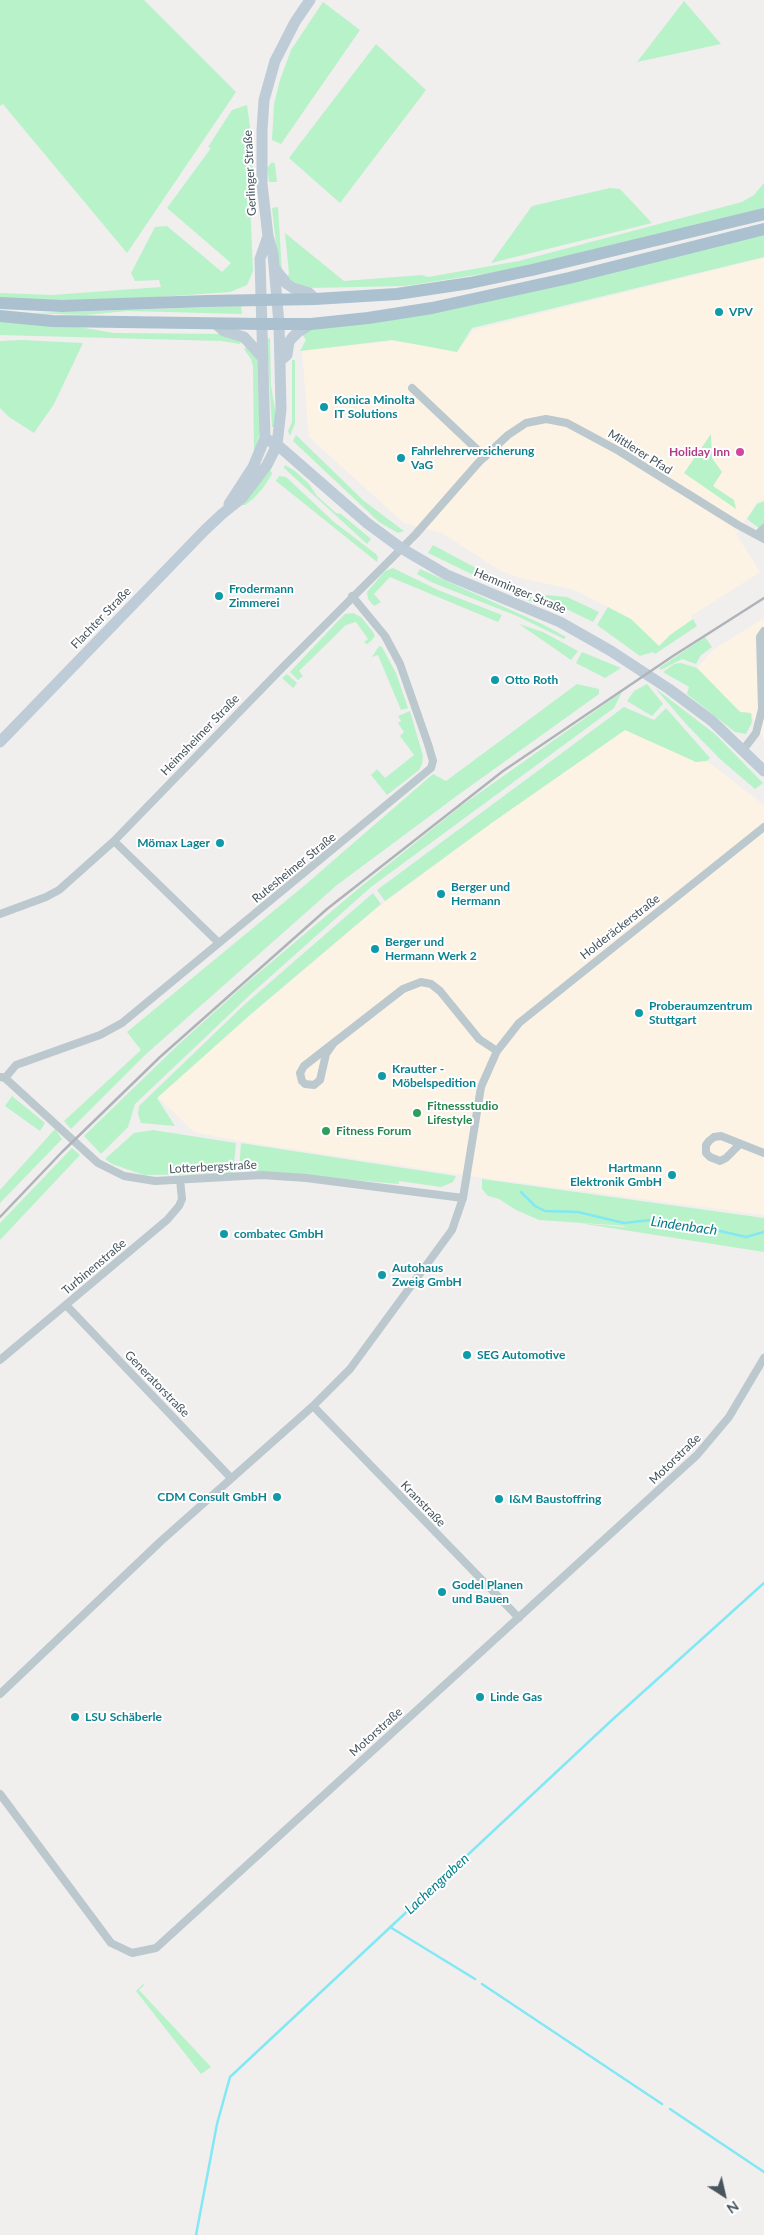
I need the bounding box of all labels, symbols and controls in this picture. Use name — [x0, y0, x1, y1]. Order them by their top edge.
street label: Gerlinger Straße — [241, 130, 259, 216]
place label: VPV — [729, 305, 753, 319]
marker: VPV — [713, 306, 725, 318]
place label: Konica Minolta IT Solutions — [334, 393, 415, 421]
marker: Konica Minolta IT Solutions — [318, 401, 330, 413]
street label: Mittlerer Pfad — [605, 426, 675, 478]
place label: Fahrlehrerversicherung VaG — [411, 444, 534, 472]
place label: Holiday Inn — [669, 445, 730, 459]
marker: Holiday Inn — [734, 446, 746, 458]
marker: Fahrlehrerversicherung VaG — [395, 452, 407, 464]
street label: Hemminger Straße — [472, 565, 568, 617]
place label: Frodermann Zimmerei — [229, 582, 294, 610]
street label: Flachter Straße — [68, 584, 134, 652]
marker: Frodermann Zimmerei — [213, 590, 225, 602]
place label: Otto Roth — [505, 673, 558, 687]
marker: Otto Roth — [489, 674, 501, 686]
street label: Heimsheimer Straße — [158, 692, 242, 778]
street label: Rutesheimer Straße — [249, 830, 339, 906]
place label: Mömax Lager — [137, 836, 210, 850]
marker: Mömax Lager — [214, 837, 226, 849]
place label: Berger und Hermann — [451, 880, 510, 908]
marker: Berger und Hermann — [435, 888, 447, 900]
street label: Holderäckerstraße — [577, 891, 663, 963]
place label: Berger und Hermann Werk 2 — [385, 935, 477, 963]
marker: Berger und Hermann Werk 2 — [369, 943, 381, 955]
place label: Proberaumzentrum Stuttgart — [649, 999, 752, 1027]
marker: Proberaumzentrum Stuttgart — [633, 1007, 645, 1019]
place label: Krautter - Möbelspedition — [392, 1062, 476, 1090]
marker: Krautter - Möbelspedition — [376, 1070, 388, 1082]
place label: Fitnessstudio Lifestyle — [427, 1099, 498, 1127]
marker: Fitnessstudio Lifestyle — [411, 1107, 423, 1119]
place label: Fitness Forum — [336, 1124, 411, 1138]
marker: Fitness Forum — [320, 1125, 332, 1137]
street label: Lotterbergstraße — [169, 1158, 257, 1176]
place label: Hartmann Elektronik GmbH — [570, 1161, 662, 1189]
marker: Hartmann Elektronik GmbH — [666, 1169, 678, 1181]
water label: Lindenbach — [650, 1213, 718, 1239]
place label: combatec GmbH — [234, 1227, 324, 1241]
marker: combatec GmbH — [218, 1228, 230, 1240]
street label: Turbinenstraße — [59, 1236, 129, 1298]
place label: Autohaus Zweig GmbH — [392, 1261, 462, 1289]
marker: Autohaus Zweig GmbH — [376, 1269, 388, 1281]
street label: Generatorstraße — [122, 1348, 192, 1420]
place label: SEG Automotive — [477, 1348, 565, 1362]
marker: SEG Automotive — [461, 1349, 473, 1361]
street label: Motorstraße — [646, 1431, 704, 1487]
street label: Kranstraße — [398, 1478, 448, 1530]
place label: CDM Consult GmbH — [157, 1490, 267, 1504]
marker: CDM Consult GmbH — [271, 1491, 283, 1503]
place label: I&M Baustoffring — [509, 1492, 601, 1506]
marker: I&M Baustoffring — [493, 1493, 505, 1505]
place label: Godel Planen und Bauen — [452, 1578, 523, 1606]
marker: Godel Planen und Bauen — [436, 1586, 448, 1598]
place label: Linde Gas — [490, 1690, 542, 1704]
marker: Linde Gas — [474, 1691, 486, 1703]
street label: Motorstraße — [347, 1705, 405, 1759]
place label: LSU Schäberle — [85, 1710, 162, 1724]
marker: LSU Schäberle — [69, 1711, 81, 1723]
water label: Lachengraben — [402, 1850, 472, 1918]
north arrow — [699, 2170, 749, 2220]
text: N — [724, 2198, 742, 2218]

